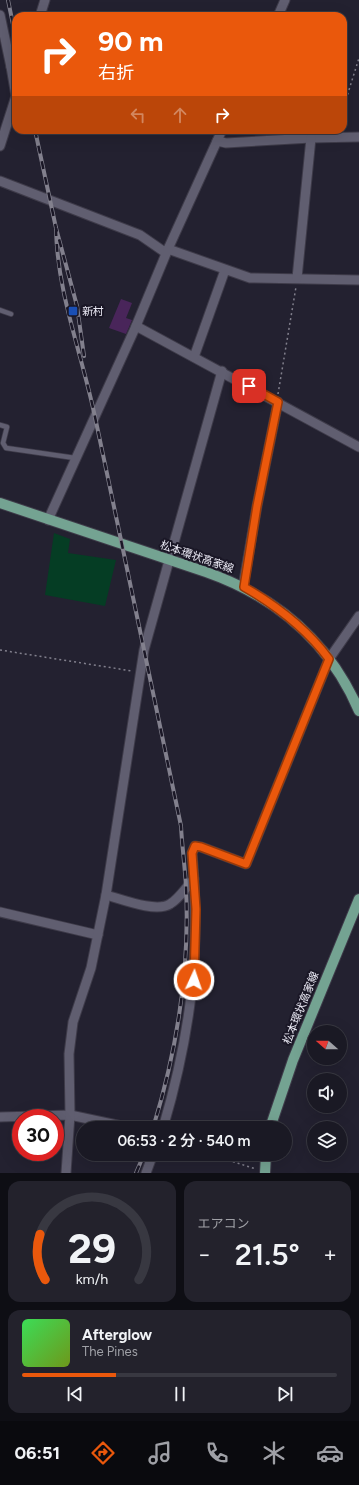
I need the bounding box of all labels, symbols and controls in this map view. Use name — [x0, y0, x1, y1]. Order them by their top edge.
text: 90 m — [98, 24, 163, 58]
icon: right — [32, 28, 84, 80]
text: 右折 — [98, 62, 134, 84]
icon: left — [127, 104, 149, 126]
icon: ahead — [169, 104, 191, 126]
icon: right — [211, 104, 233, 126]
marker: 新村 — [67, 305, 79, 317]
place label: 新村 — [82, 305, 104, 318]
pin — [232, 369, 266, 403]
icon: arrive — [238, 375, 260, 397]
street label: 松本環状高家線 — [158, 538, 236, 576]
position arrow — [173, 959, 215, 1001]
street label: 松本環状高家線 — [281, 970, 321, 1046]
north arrow — [307, 1025, 347, 1065]
map controls — [307, 1025, 347, 1161]
button: sound — [307, 1073, 347, 1113]
speed limit sign: 30 — [12, 1109, 64, 1161]
button: layers — [307, 1121, 347, 1161]
text: 06:53 · 2 分 · 540 m — [117, 1132, 251, 1150]
text: エアコン — [198, 1216, 250, 1231]
text: 29 — [68, 1222, 116, 1272]
text: 21.5° — [235, 1236, 300, 1273]
text: − — [198, 1241, 211, 1268]
text: + — [323, 1241, 337, 1268]
text: km/h — [75, 1269, 108, 1287]
text: Afterglow — [82, 1326, 152, 1344]
text: The Pines — [82, 1344, 138, 1359]
icon: previous — [64, 1383, 86, 1405]
icon: pause — [169, 1383, 191, 1405]
icon: next — [274, 1383, 296, 1405]
icon: directions — [89, 1439, 117, 1467]
icon: music — [146, 1439, 174, 1467]
icon: phone — [203, 1439, 231, 1467]
icon: climate — [260, 1439, 288, 1467]
icon: car — [316, 1439, 344, 1467]
text: 06:51 — [14, 1442, 60, 1464]

